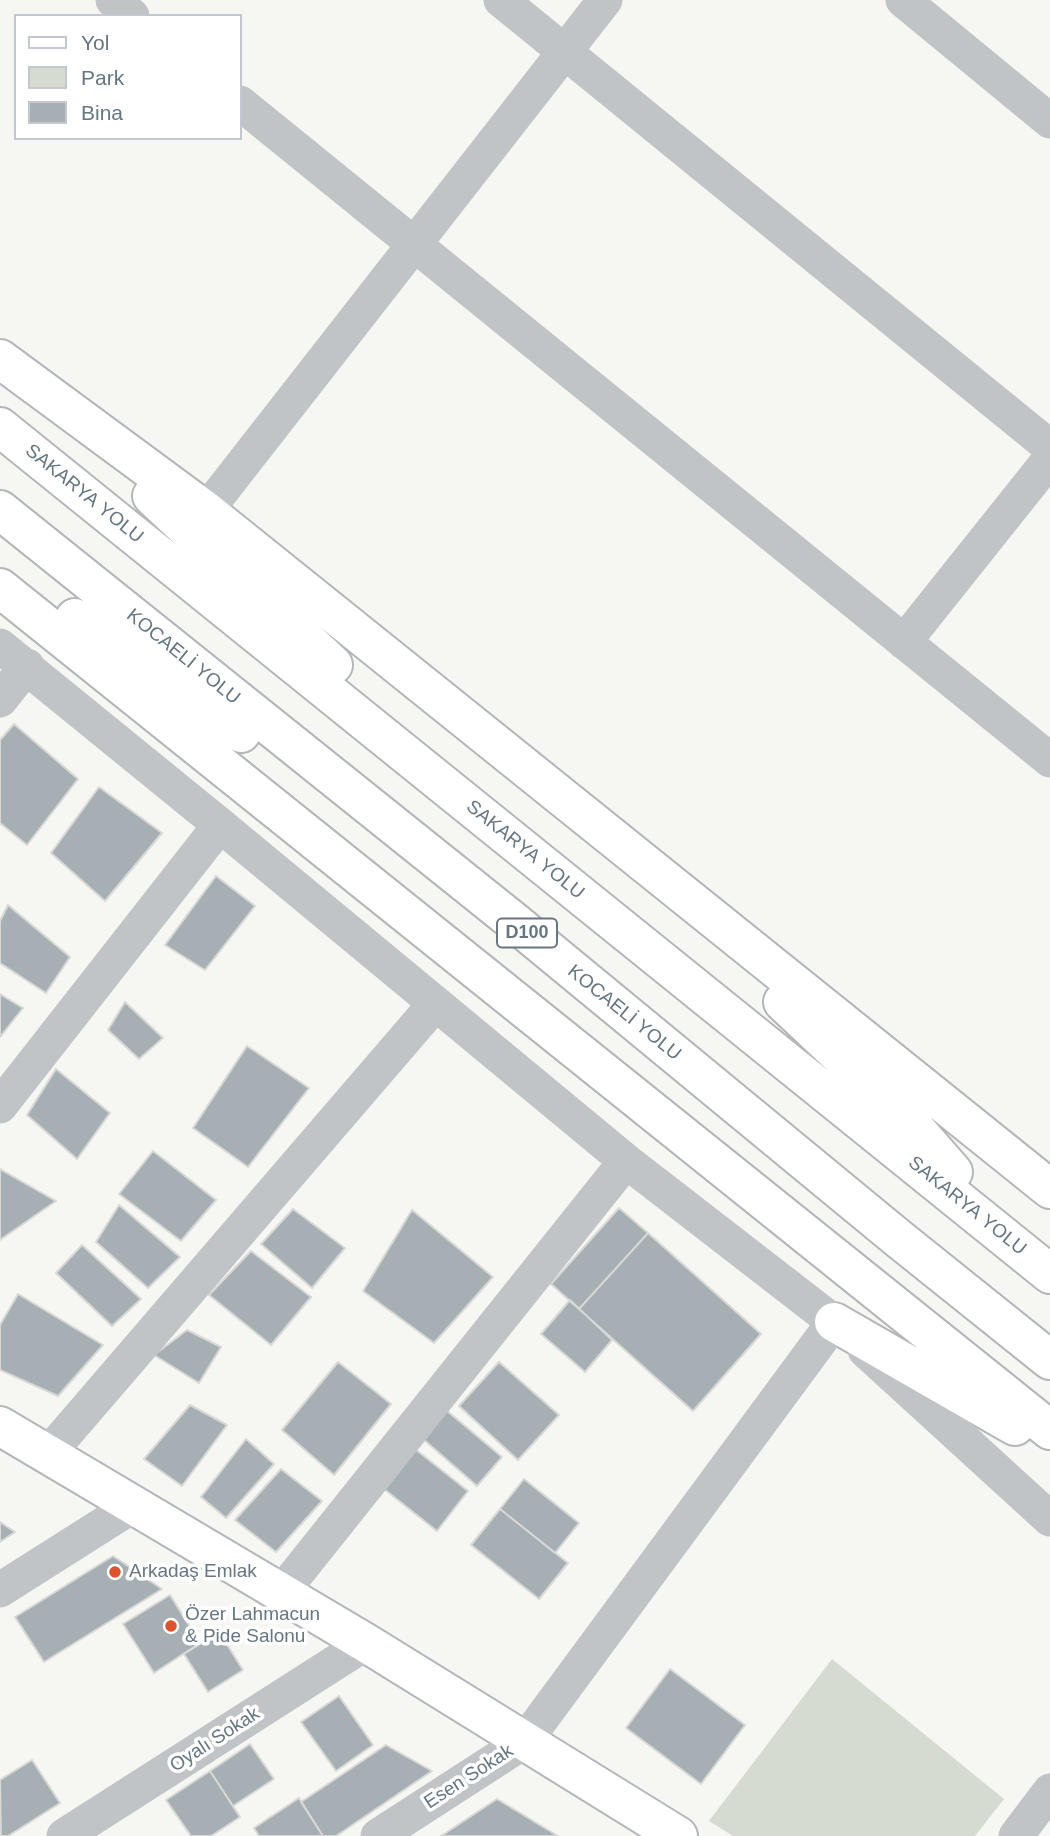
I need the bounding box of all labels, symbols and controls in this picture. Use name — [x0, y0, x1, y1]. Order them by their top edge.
legend — [14, 14, 242, 140]
text: Yol — [81, 31, 109, 54]
text: Park — [81, 66, 124, 89]
text: Bina — [81, 101, 123, 124]
street label: SAKARYA YOLU — [20, 440, 148, 548]
street label: KOCAELİ YOLU — [122, 604, 244, 710]
street label: SAKARYA YOLU — [461, 796, 589, 904]
road number: D100 — [497, 918, 557, 948]
street label: KOCAELİ YOLU — [563, 960, 685, 1066]
street label: SAKARYA YOLU — [903, 1152, 1031, 1260]
place label: Arkadaş Emlak — [129, 1561, 257, 1583]
marker: Arkadaş Emlak — [107, 1564, 123, 1580]
place label: Özer Lahmacun & Pide Salonu — [185, 1604, 320, 1648]
marker: Özer Lahmacun & Pide Salonu — [163, 1618, 179, 1634]
street label: Oyalı Sokak — [166, 1703, 264, 1777]
street label: Esen Sokak — [420, 1740, 518, 1814]

